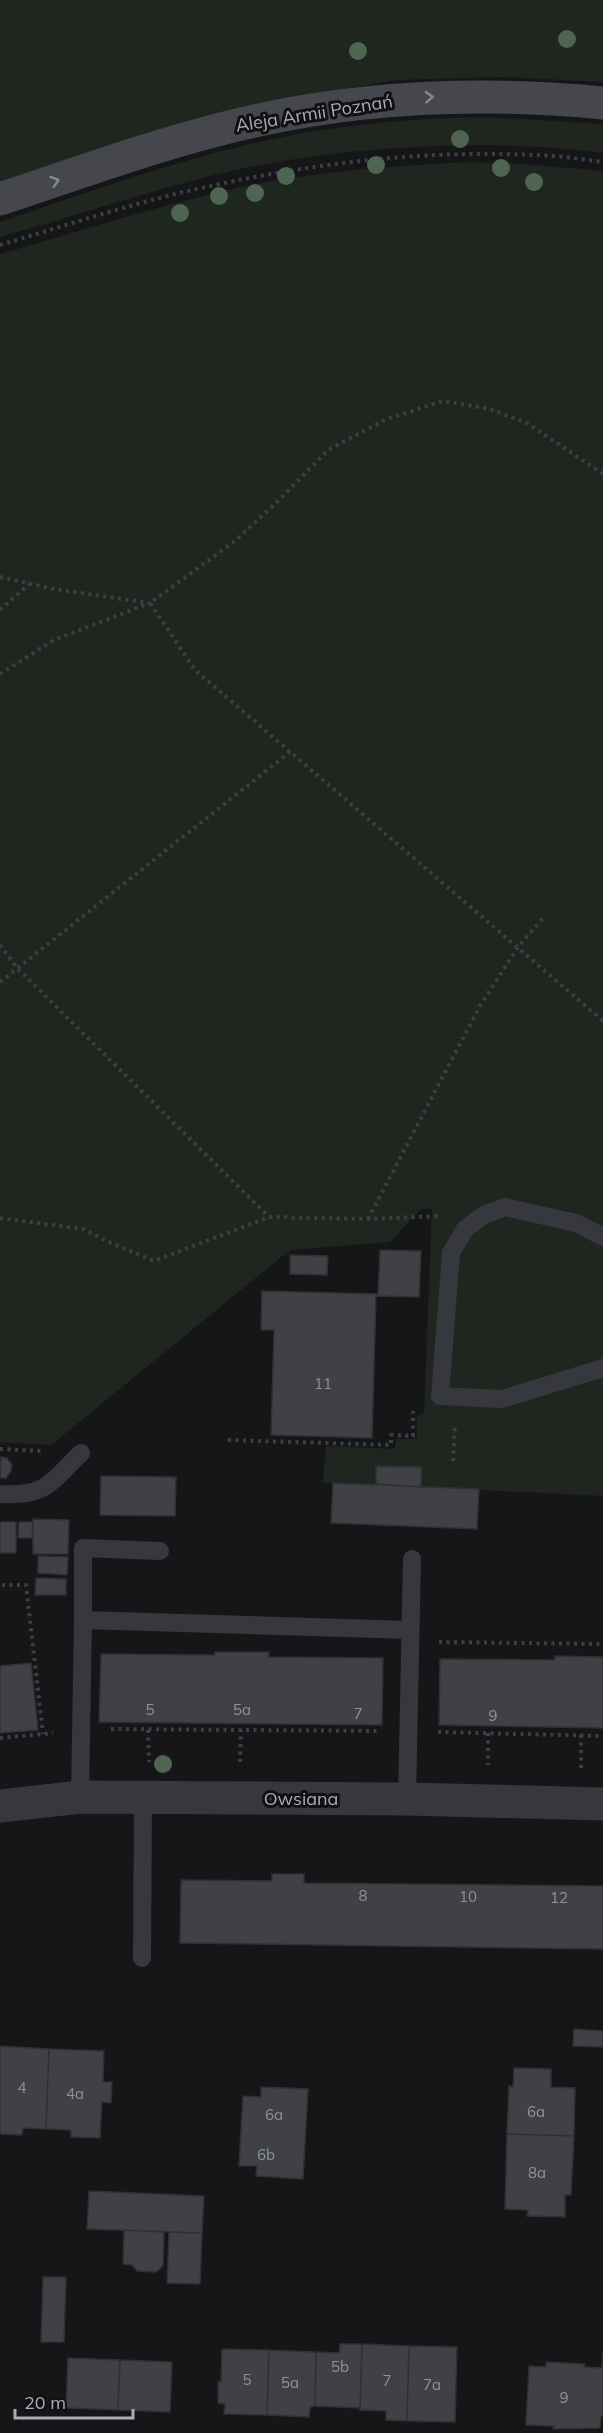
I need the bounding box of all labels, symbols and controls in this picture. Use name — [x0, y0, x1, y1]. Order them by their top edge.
street label: Aleja Armii Poznań — [234, 89, 394, 137]
one-way arrow — [424, 91, 433, 104]
one-way arrow — [50, 175, 60, 188]
house number: 11 — [314, 1374, 332, 1393]
house number: 5 — [145, 1700, 155, 1719]
house number: 5a — [233, 1700, 251, 1719]
house number: 7 — [353, 1704, 363, 1723]
house number: 9 — [488, 1706, 498, 1725]
street label: Owsiana — [264, 1787, 338, 1810]
house number: 8 — [358, 1886, 368, 1905]
house number: 10 — [459, 1887, 477, 1906]
house number: 12 — [550, 1888, 568, 1907]
house number: 4 — [17, 2078, 27, 2097]
house number: 4a — [66, 2084, 84, 2103]
house number: 6a — [527, 2102, 545, 2121]
house number: 6a — [265, 2105, 283, 2124]
house number: 6b — [257, 2145, 275, 2164]
house number: 8a — [528, 2163, 546, 2182]
house number: 5b — [331, 2357, 349, 2376]
house number: 5 — [242, 2370, 252, 2389]
house number: 7 — [382, 2371, 392, 2390]
house number: 5a — [281, 2373, 299, 2392]
house number: 7a — [423, 2375, 441, 2394]
scale bar — [15, 2382, 134, 2420]
house number: 9 — [559, 2388, 569, 2407]
text: 20 m — [24, 2391, 66, 2414]

